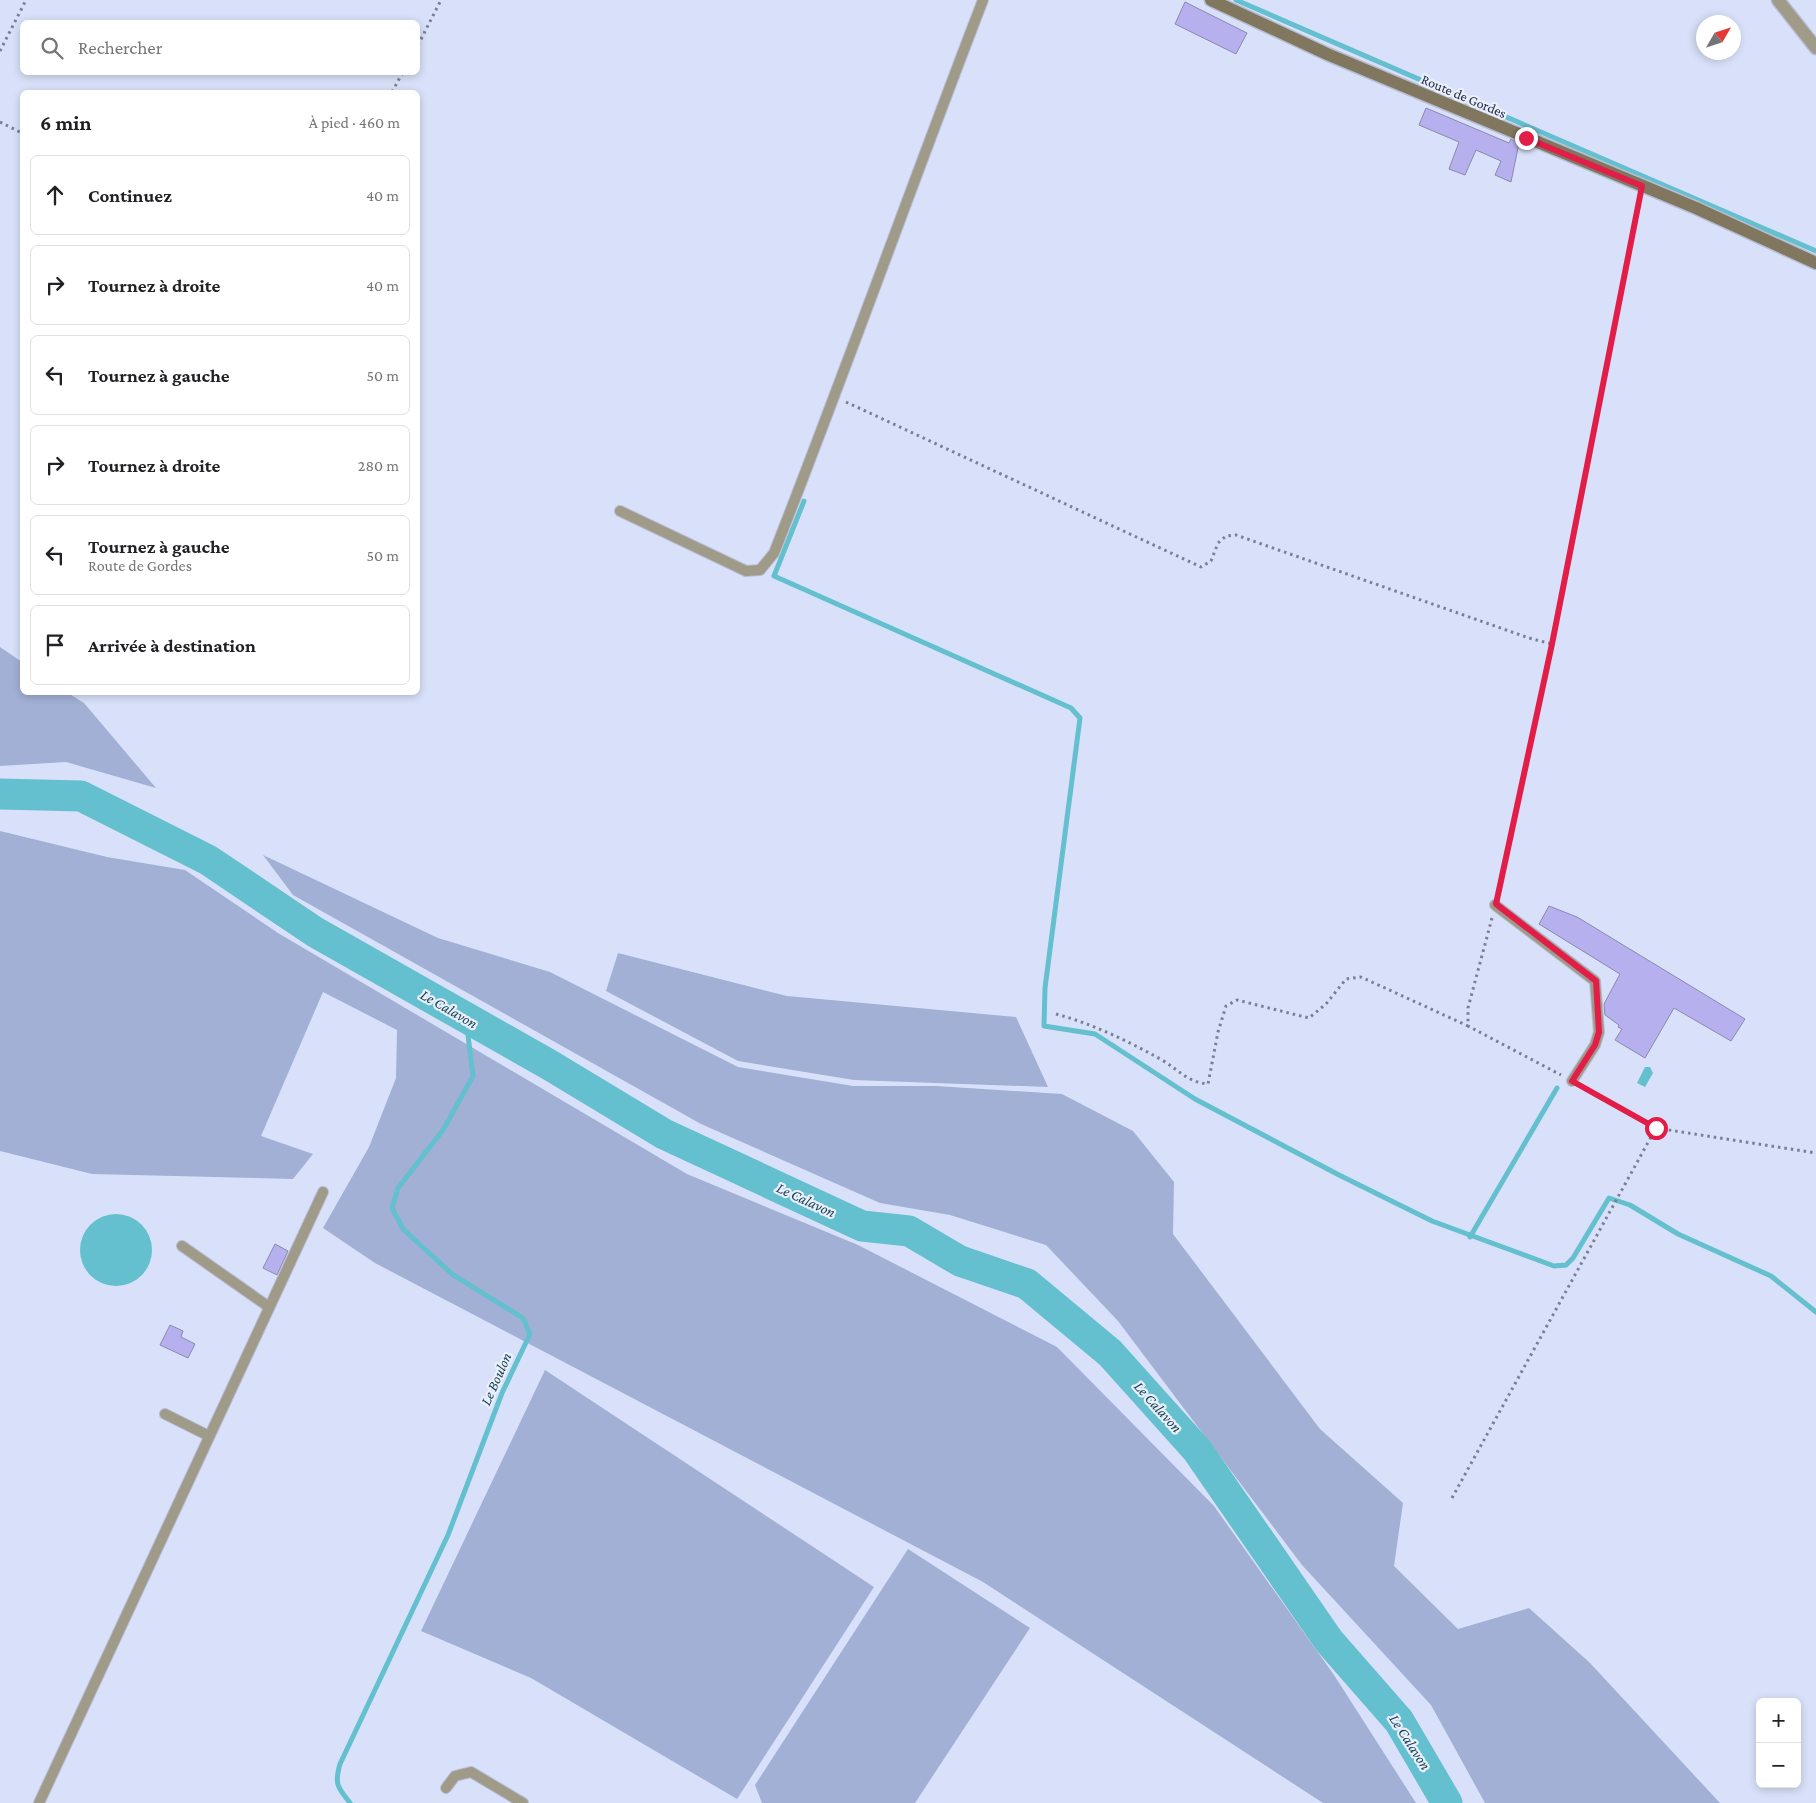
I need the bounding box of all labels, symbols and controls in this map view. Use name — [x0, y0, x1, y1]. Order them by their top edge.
north arrow — [1696, 15, 1741, 60]
search box — [20, 20, 420, 75]
icon: search — [38, 34, 66, 62]
text: Rechercher — [78, 37, 162, 58]
street label: Route de Gordes — [1419, 71, 1509, 121]
text: 6 min — [40, 111, 91, 135]
text: À pied · 460 m — [309, 114, 400, 131]
route end — [1515, 127, 1538, 150]
icon: ahead — [41, 181, 69, 209]
text: Continuez — [88, 185, 172, 206]
text: 40 m — [366, 187, 399, 204]
icon: right — [41, 271, 69, 299]
text: Tournez à droite — [88, 275, 220, 296]
text: 40 m — [366, 277, 399, 294]
icon: left — [41, 361, 69, 389]
text: Tournez à gauche — [88, 365, 230, 386]
text: 50 m — [367, 367, 399, 384]
icon: right — [41, 451, 69, 479]
text: Tournez à droite — [88, 455, 220, 476]
text: 280 m — [358, 457, 399, 474]
text: Tournez à gauche — [88, 536, 230, 557]
icon: left — [41, 541, 69, 569]
text: 50 m — [367, 547, 399, 564]
text: Route de Gordes — [88, 557, 192, 574]
icon: arrive — [41, 631, 69, 659]
text: Arrivée à destination — [88, 635, 256, 656]
water label: Le Calavon — [418, 986, 481, 1032]
route start — [1645, 1117, 1668, 1140]
water label: Le Calavon — [774, 1179, 838, 1221]
water label: Le Boulon — [477, 1350, 515, 1408]
water label: Le Calavon — [1131, 1378, 1185, 1436]
map controls — [1756, 1698, 1801, 1788]
button: + — [1756, 1698, 1801, 1743]
water label: Le Calavon — [1386, 1711, 1434, 1773]
button: − — [1756, 1743, 1801, 1788]

